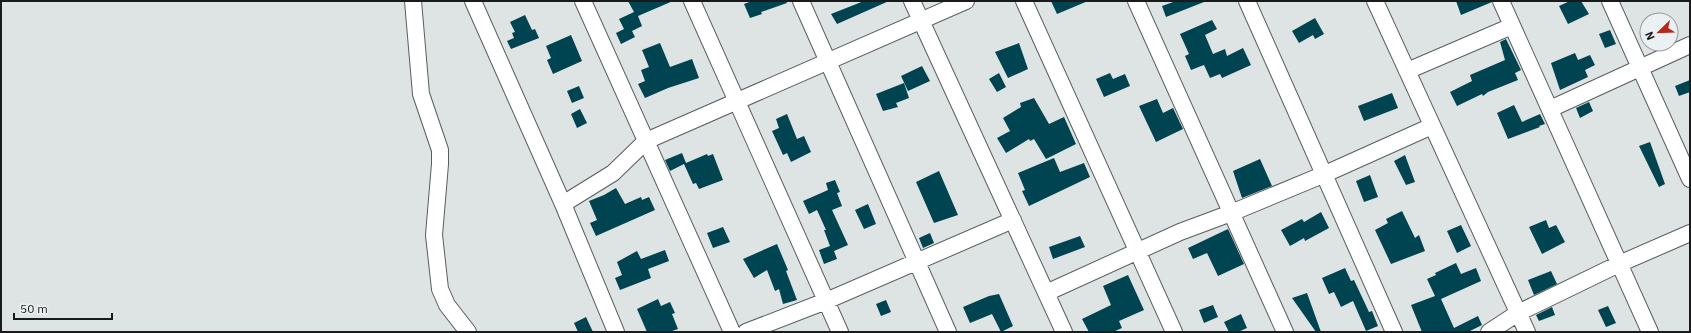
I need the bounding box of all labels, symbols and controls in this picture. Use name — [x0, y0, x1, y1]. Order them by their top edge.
north arrow — [1639, 12, 1679, 52]
text: N — [1642, 29, 1658, 42]
scale bar — [14, 295, 112, 321]
text: 50 m — [20, 301, 48, 316]

